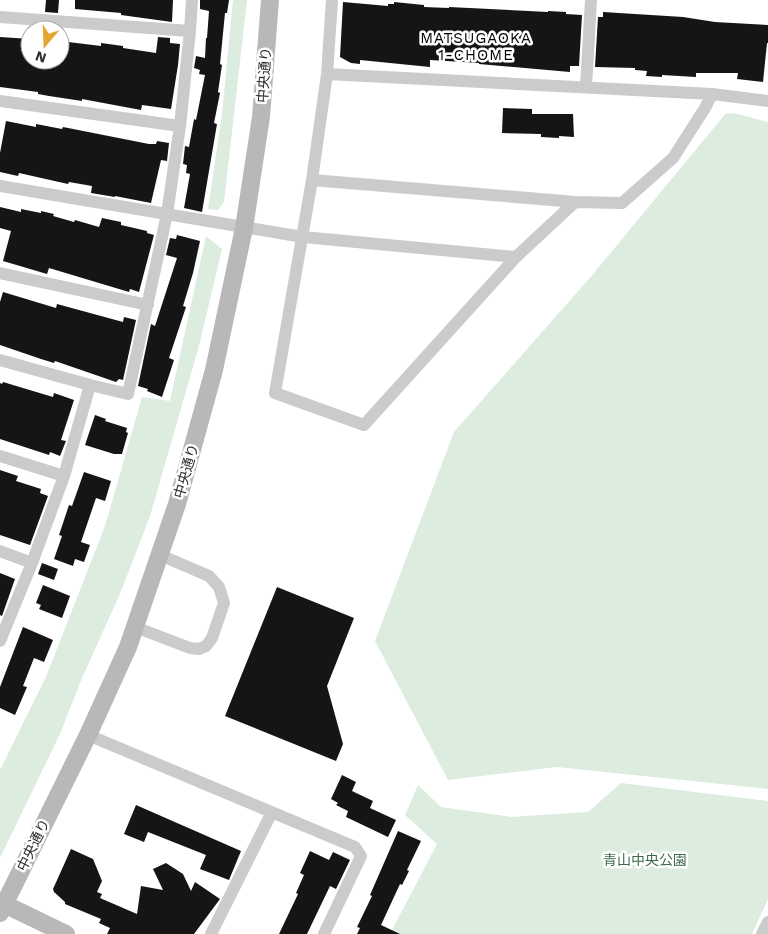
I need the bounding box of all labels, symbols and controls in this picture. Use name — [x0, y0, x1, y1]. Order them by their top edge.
north arrow — [20, 20, 70, 70]
district label: MATSUGAOKA 1-CHOME — [420, 29, 532, 64]
street label: 中央通り — [254, 47, 274, 103]
text: N — [33, 48, 48, 67]
street label: 中央通り — [171, 442, 201, 500]
street label: 中央通り — [14, 816, 52, 874]
park label: 青山中央公園 — [603, 852, 687, 868]

